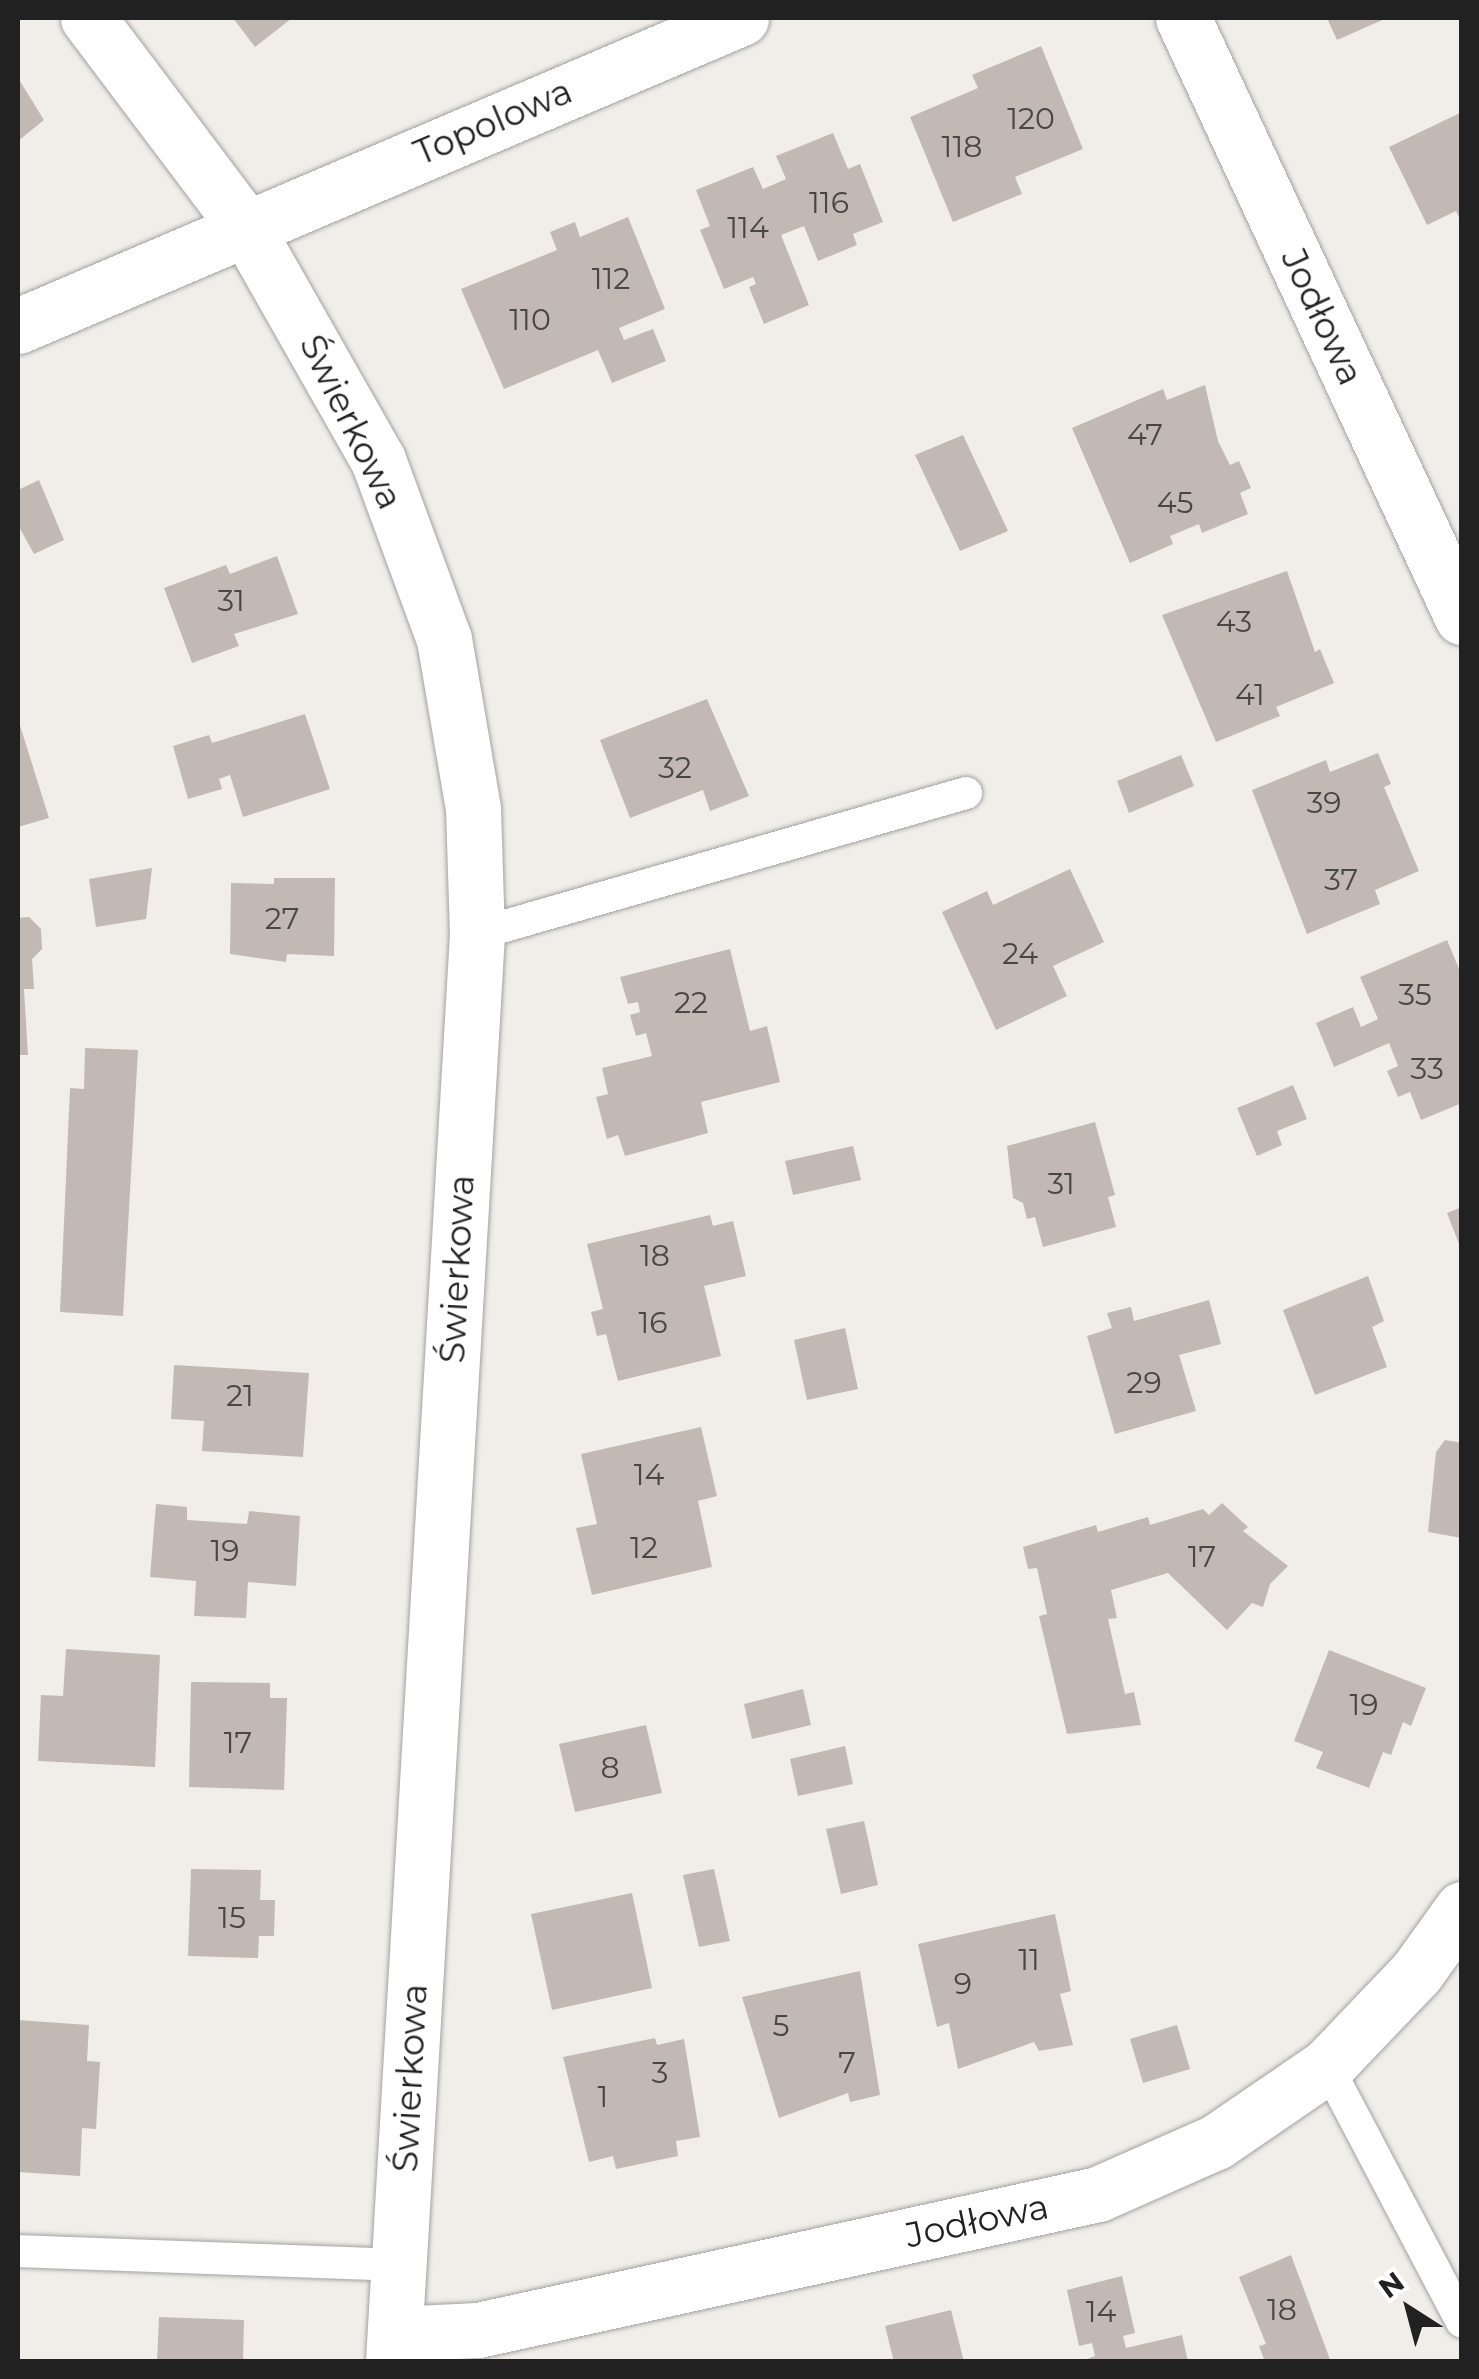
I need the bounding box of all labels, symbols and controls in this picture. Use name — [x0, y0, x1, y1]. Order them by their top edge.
street label: Topolowa — [408, 70, 578, 174]
house number: 120 — [1007, 101, 1055, 137]
house number: 118 — [942, 129, 982, 165]
house number: 116 — [809, 185, 849, 221]
house number: 114 — [727, 210, 769, 246]
street label: Jodłowa — [1272, 242, 1372, 392]
house number: 112 — [592, 261, 630, 297]
house number: 110 — [509, 302, 551, 338]
street label: Świerkowa — [291, 328, 411, 516]
house number: 47 — [1127, 417, 1163, 453]
house number: 45 — [1157, 485, 1193, 521]
house number: 31 — [217, 583, 245, 619]
house number: 43 — [1216, 604, 1252, 640]
house number: 41 — [1235, 677, 1265, 713]
house number: 32 — [658, 750, 692, 786]
house number: 39 — [1306, 785, 1342, 821]
house number: 37 — [1324, 862, 1358, 898]
house number: 27 — [265, 901, 299, 937]
house number: 24 — [1002, 936, 1038, 972]
house number: 35 — [1398, 977, 1432, 1013]
house number: 22 — [674, 985, 708, 1021]
house number: 33 — [1410, 1051, 1444, 1087]
house number: 31 — [1047, 1166, 1075, 1202]
street label: Świerkowa — [431, 1174, 483, 1364]
house number: 18 — [640, 1238, 670, 1274]
house number: 16 — [638, 1305, 668, 1341]
house number: 29 — [1126, 1365, 1162, 1401]
house number: 21 — [226, 1378, 254, 1414]
house number: 14 — [634, 1457, 664, 1493]
house number: 12 — [630, 1530, 658, 1566]
house number: 19 — [210, 1533, 240, 1569]
house number: 17 — [1188, 1539, 1216, 1575]
house number: 19 — [1349, 1687, 1379, 1723]
house number: 17 — [224, 1725, 252, 1761]
house number: 8 — [600, 1750, 620, 1786]
house number: 15 — [218, 1900, 246, 1936]
house number: 11 — [1018, 1942, 1040, 1978]
house number: 9 — [954, 1966, 972, 2002]
street label: Świerkowa — [384, 1983, 436, 2173]
house number: 5 — [773, 2008, 789, 2044]
house number: 7 — [838, 2045, 856, 2081]
house number: 3 — [652, 2055, 668, 2091]
house number: 1 — [598, 2079, 608, 2115]
street label: Jodłowa — [902, 2185, 1052, 2257]
north arrow — [1359, 2259, 1459, 2359]
text: N — [1372, 2264, 1411, 2305]
house number: 18 — [1267, 2292, 1297, 2328]
house number: 14 — [1086, 2294, 1116, 2330]

